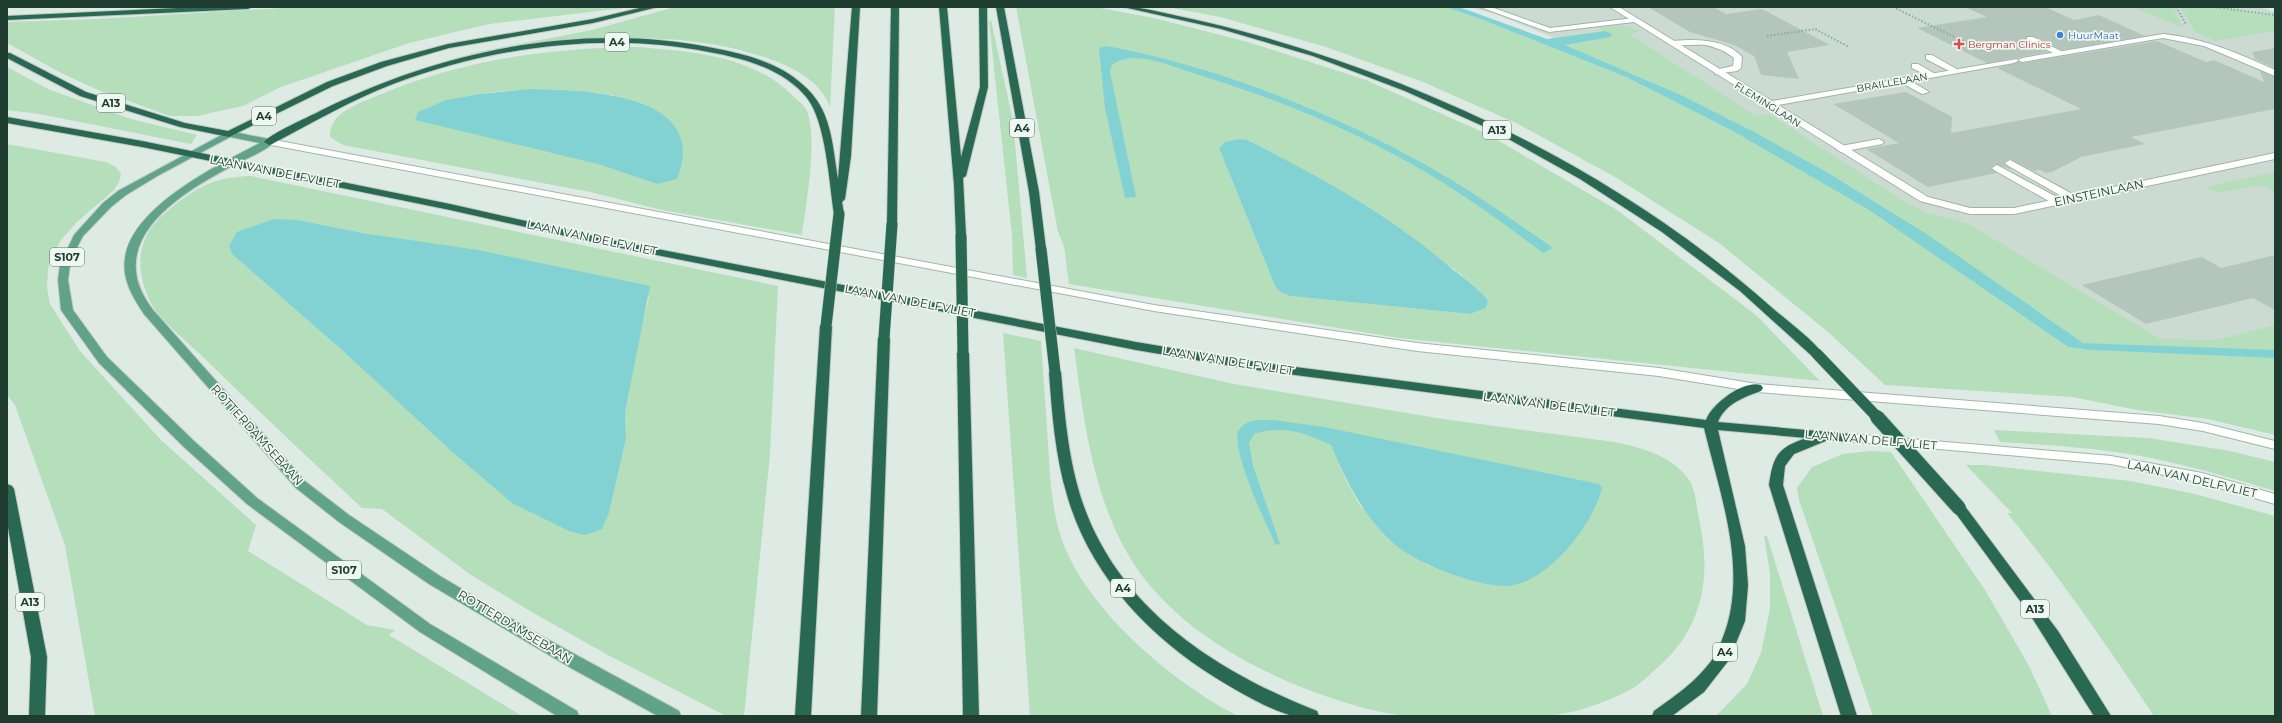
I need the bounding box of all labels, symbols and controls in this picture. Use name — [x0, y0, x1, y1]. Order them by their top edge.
place label: HuurMaat — [2068, 29, 2119, 42]
marker: HuurMaat — [2055, 30, 2065, 40]
road number: A4 — [605, 33, 629, 51]
marker: Bergman Clinics — [1953, 38, 1965, 50]
place label: Bergman Clinics — [1968, 38, 2051, 51]
street label: BRAILLELAAN — [1856, 70, 1929, 95]
street label: FLEMINGLAAN — [1732, 79, 1803, 130]
road number: A13 — [97, 94, 125, 112]
road number: A4 — [252, 107, 276, 125]
road number: A4 — [1010, 119, 1034, 137]
road number: A13 — [1483, 121, 1511, 139]
street label: LAAN VAN DELFVLIET — [208, 151, 342, 192]
street label: EINSTEINLAAN — [2053, 176, 2145, 209]
street label: LAAN VAN DELFVLIET — [525, 216, 659, 259]
road number: S107 — [50, 248, 84, 266]
street label: LAAN VAN DELFVLIET — [843, 280, 977, 321]
street label: LAAN VAN DELFVLIET — [1161, 343, 1295, 378]
street label: ROTTERDAMSEBAAN — [208, 381, 307, 488]
street label: LAAN VAN DELFVLIET — [1482, 389, 1616, 420]
street label: LAAN VAN DELFVLIET — [1804, 426, 1938, 453]
street label: LAAN VAN DELFVLIET — [2126, 456, 2259, 501]
road number: S107 — [327, 561, 361, 579]
road number: A4 — [1111, 579, 1135, 597]
street label: ROTTERDAMSEBAAN — [455, 587, 575, 667]
road number: A13 — [16, 593, 44, 611]
road number: A13 — [2021, 600, 2049, 618]
road number: A4 — [1713, 643, 1737, 661]

